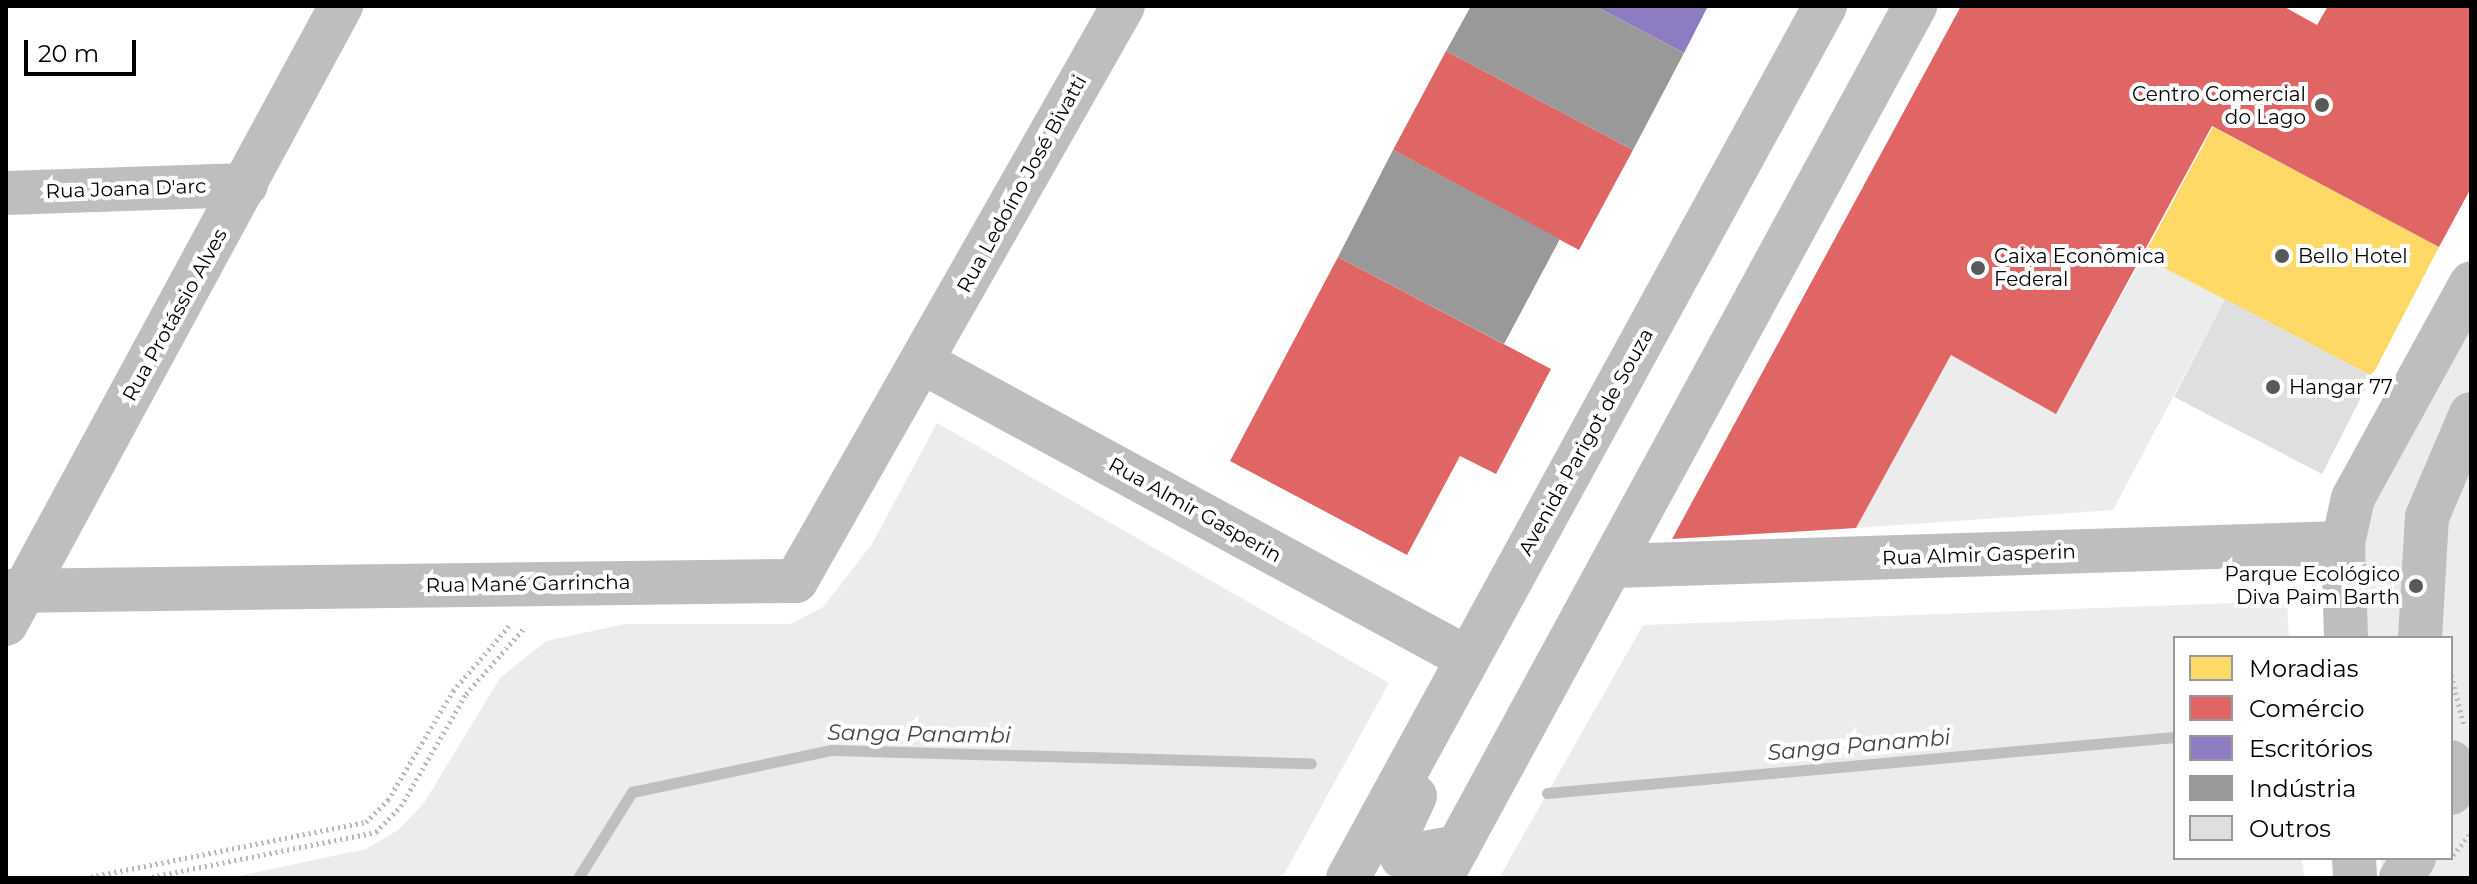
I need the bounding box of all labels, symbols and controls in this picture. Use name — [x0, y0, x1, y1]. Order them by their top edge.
scale bar — [28, 24, 140, 74]
text: 20 m — [38, 39, 99, 68]
street label: Rua Ledoíno José Bivatti — [952, 71, 1092, 297]
place label: Centro Comercial do Lago — [2132, 82, 2306, 129]
marker: Centro Comercial do Lago — [2313, 96, 2331, 114]
street label: Rua Joana D'arc — [45, 174, 207, 204]
street label: Rua Protássio Alves — [118, 225, 232, 405]
place label: Caixa Econômica Federal — [1994, 244, 2165, 291]
place label: Bello Hotel — [2298, 244, 2408, 268]
marker: Bello Hotel — [2273, 247, 2291, 265]
marker: Caixa Econômica Federal — [1969, 259, 1987, 277]
street label: Avenida Parigot de Souza — [1513, 324, 1659, 560]
place label: Hangar 77 — [2289, 375, 2393, 399]
marker: Hangar 77 — [2264, 378, 2282, 396]
street label: Rua Almir Gasperin — [1104, 452, 1286, 568]
street label: Rua Almir Gasperin — [1882, 540, 2076, 570]
place label: Parque Ecológico Diva Paim Barth — [2225, 562, 2400, 609]
street label: Rua Mané Garrincha — [425, 570, 631, 598]
marker: Parque Ecológico Diva Paim Barth — [2407, 577, 2425, 595]
legend — [2173, 636, 2453, 860]
text: Moradias — [2249, 654, 2358, 683]
text: Comércio — [2249, 694, 2365, 723]
water label: Sanga Panambi — [827, 719, 1011, 749]
water label: Sanga Panambi — [1766, 724, 1952, 766]
text: Escritórios — [2249, 734, 2373, 763]
text: Indústria — [2249, 774, 2356, 803]
text: Outros — [2249, 814, 2331, 843]

